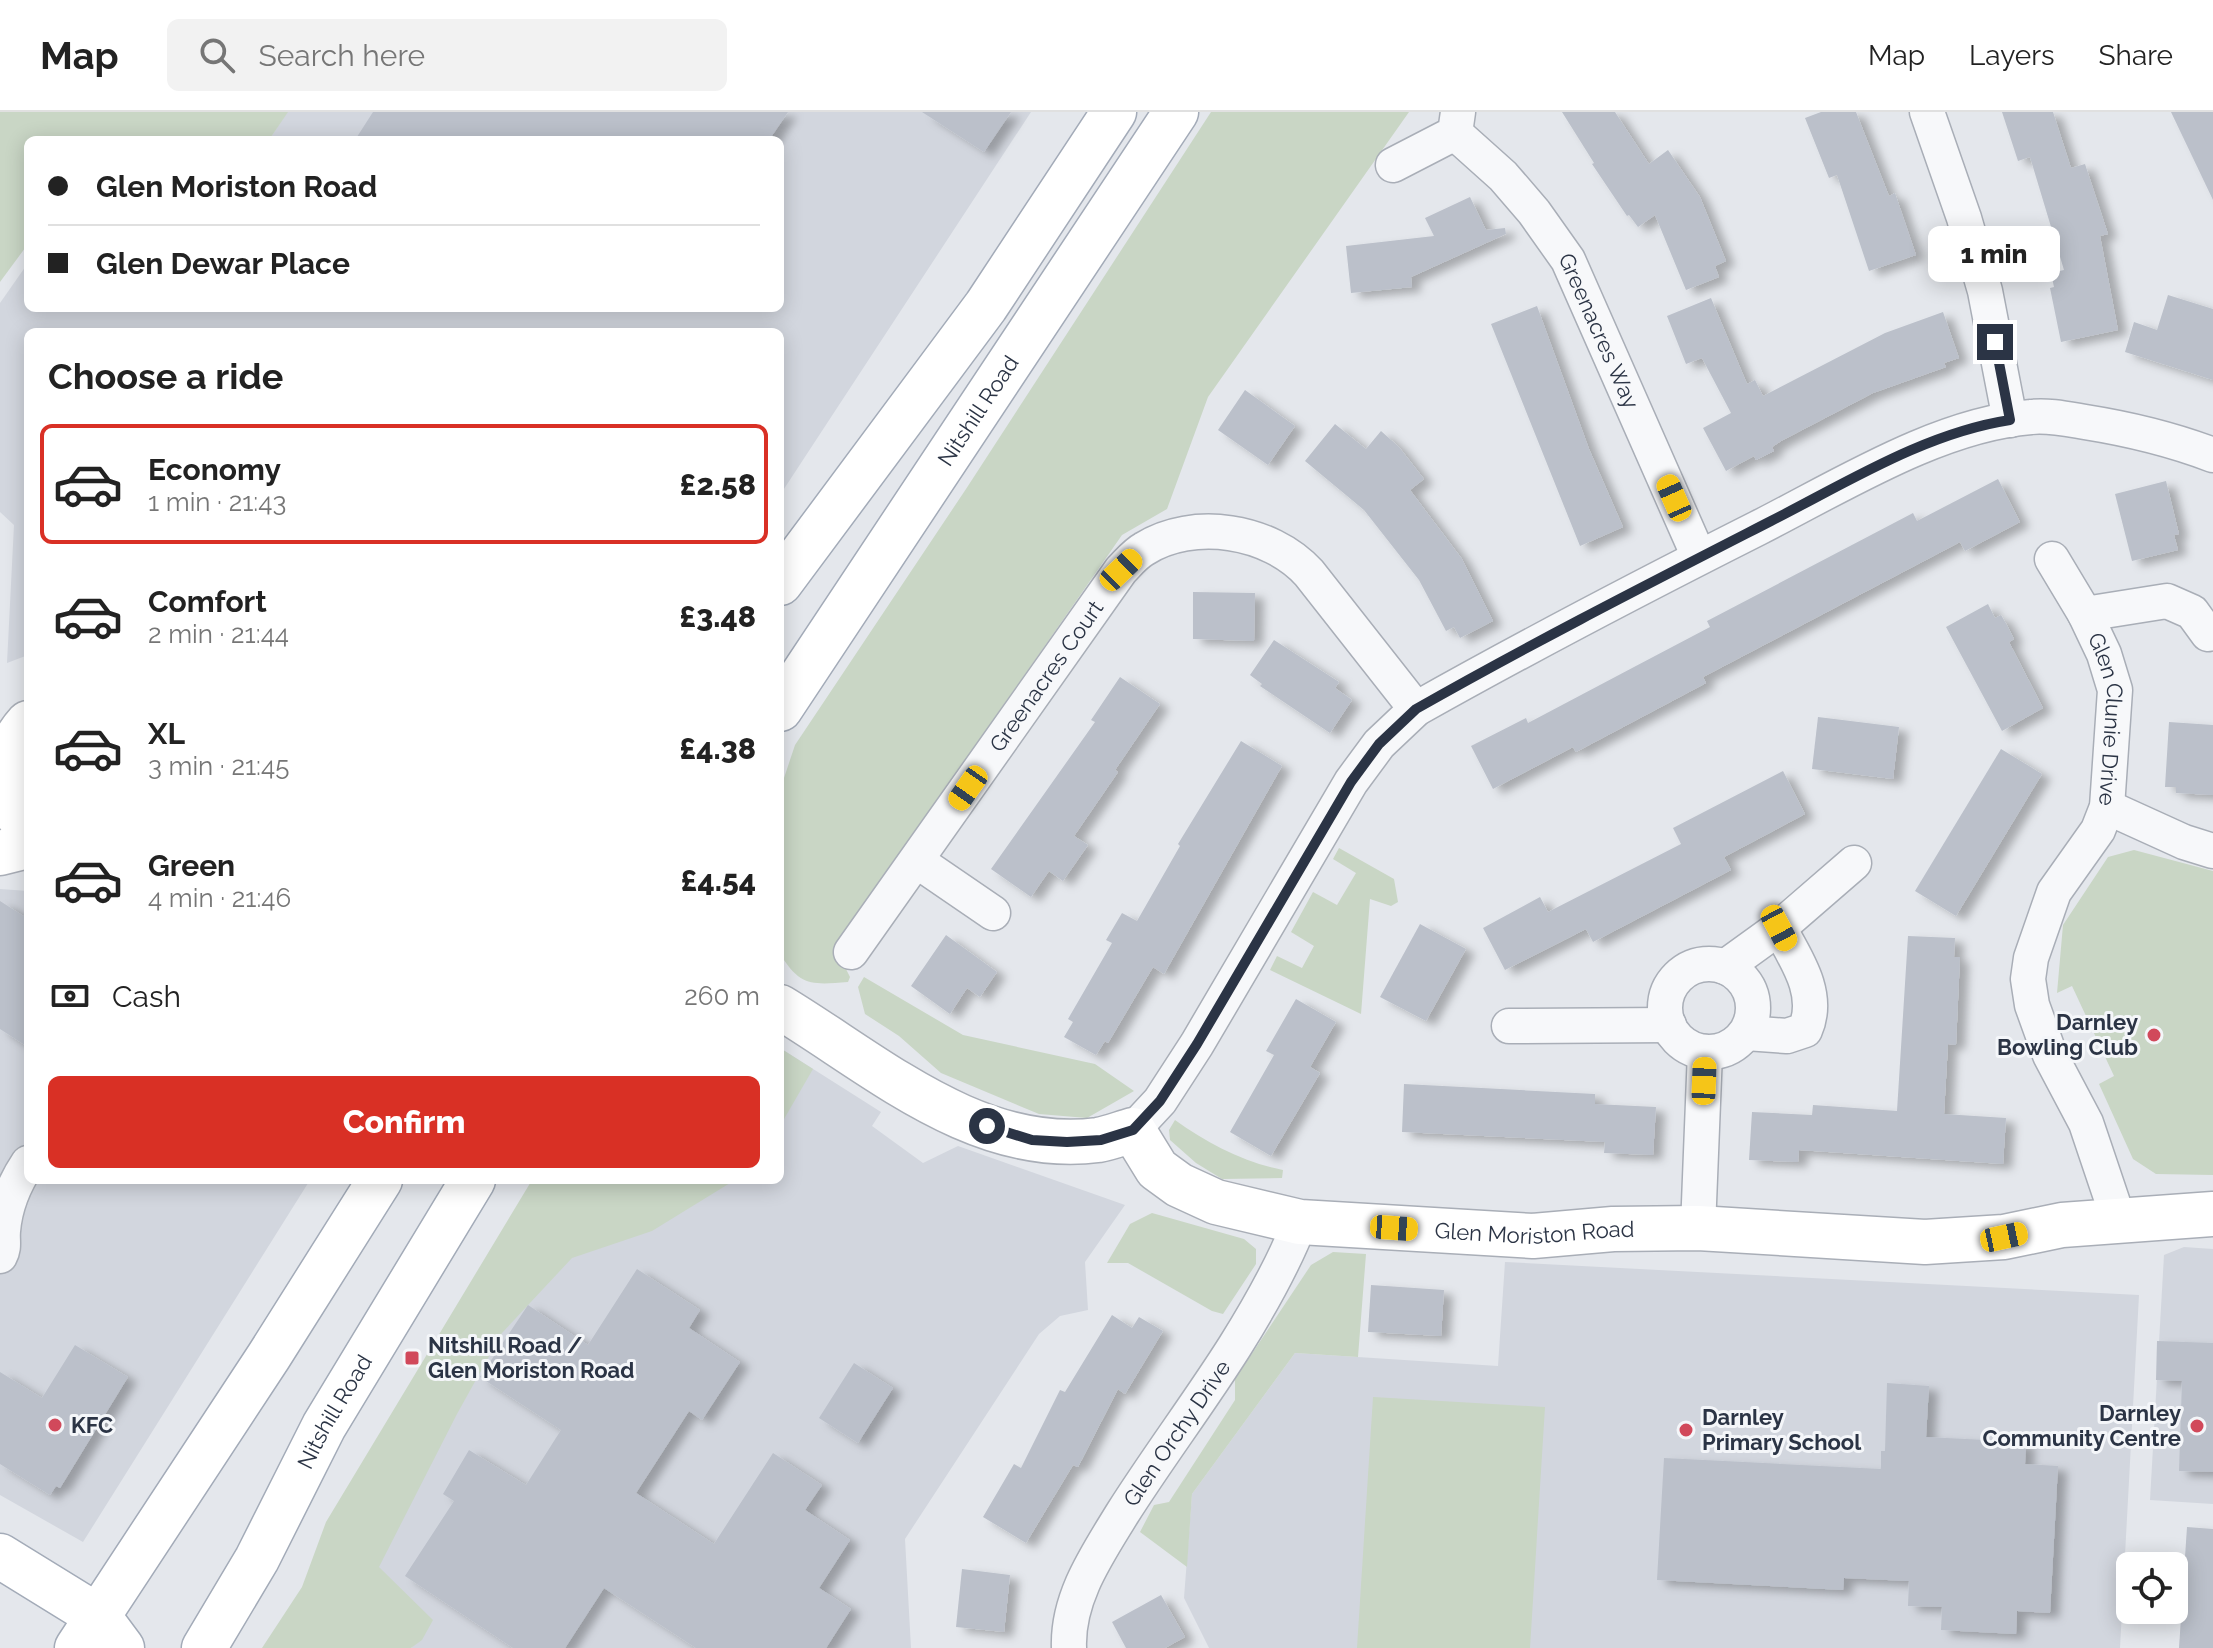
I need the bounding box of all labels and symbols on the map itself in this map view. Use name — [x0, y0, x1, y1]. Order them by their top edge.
callout: 1 min — [1929, 226, 2061, 282]
street label: Greenacres Way — [1554, 249, 1645, 412]
route end — [1977, 324, 2013, 360]
street label: Nitshill Road — [932, 350, 1024, 471]
car — [1653, 471, 1695, 525]
car — [1095, 545, 1147, 595]
street label: Greenacres Court — [984, 595, 1109, 757]
street label: Glen Clunie Drive — [2083, 628, 2128, 807]
car — [944, 761, 992, 815]
car — [1757, 901, 1801, 955]
place label: Darnley Bowling Club — [1997, 1009, 2138, 1060]
marker: Darnley Bowling Club — [2145, 1026, 2163, 1044]
car — [1691, 1057, 1717, 1105]
route start — [969, 1108, 1005, 1144]
car — [1369, 1214, 1419, 1242]
street label: Glen Moriston Road — [1434, 1216, 1634, 1249]
car — [1978, 1220, 2030, 1254]
place label: Nitshill Road / Glen Moriston Road — [428, 1332, 634, 1383]
marker: Nitshill Road / Glen Moriston Road — [403, 1349, 421, 1367]
street label: Nitshill Road — [292, 1350, 377, 1473]
street label: Glen Orchy Drive — [1118, 1355, 1235, 1511]
place label: Darnley Community Centre — [1982, 1400, 2181, 1451]
place label: Darnley Primary School — [1702, 1404, 1862, 1455]
place label: KFC — [71, 1412, 113, 1438]
marker: KFC — [46, 1416, 64, 1434]
marker: Darnley Community Centre — [2188, 1417, 2206, 1435]
marker: Darnley Primary School — [1677, 1421, 1695, 1439]

